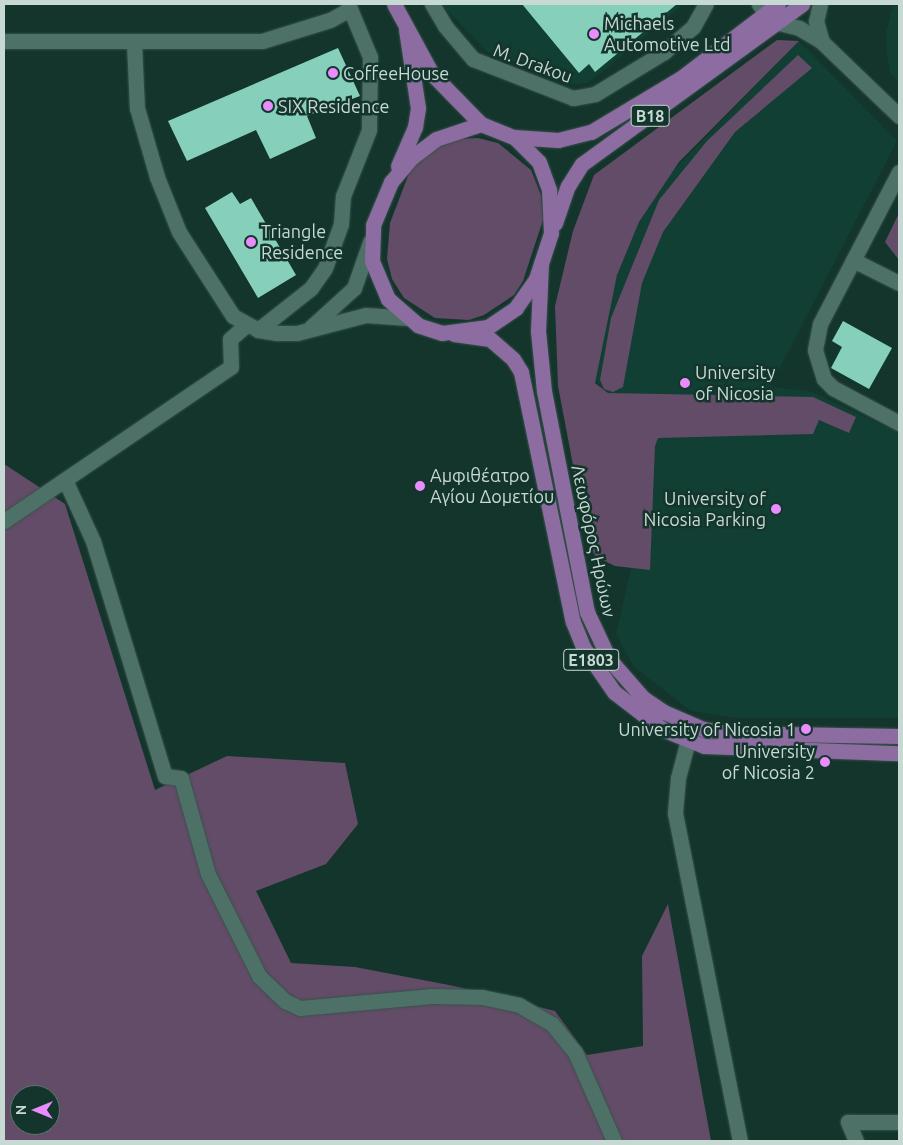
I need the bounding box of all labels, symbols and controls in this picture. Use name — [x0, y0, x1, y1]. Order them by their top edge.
place label: Michaels Automotive Ltd — [604, 13, 731, 56]
marker: Michaels Automotive Ltd — [588, 28, 600, 40]
street label: M. Drakou — [491, 39, 575, 87]
place label: CoffeeHouse — [343, 62, 449, 84]
marker: CoffeeHouse — [327, 67, 339, 79]
place label: SIX Residence — [278, 95, 390, 117]
marker: SIX Residence — [262, 100, 274, 112]
road number: B18 — [630, 102, 670, 130]
place label: Triangle Residence — [261, 221, 343, 264]
marker: Triangle Residence — [245, 236, 257, 248]
place label: University of Nicosia — [695, 362, 775, 404]
marker: University of Nicosia — [679, 377, 691, 389]
street label: Λεωφόρος Ηρώων — [567, 463, 621, 619]
place label: Αμφιθέατρο Αγίου Δομετίου — [430, 465, 554, 508]
marker: Αμφιθέατρο Αγίου Δομετίου — [414, 480, 426, 492]
place label: University of Nicosia Parking — [644, 488, 766, 530]
marker: University of Nicosia Parking — [770, 503, 782, 515]
road number: E1803 — [562, 646, 620, 674]
place label: University of Nicosia 1 — [618, 718, 796, 740]
marker: University of Nicosia 1 — [800, 723, 812, 735]
place label: University of Nicosia 2 — [722, 741, 815, 784]
marker: University of Nicosia 2 — [819, 756, 831, 768]
north arrow — [10, 1085, 60, 1135]
text: N — [13, 1105, 29, 1115]

